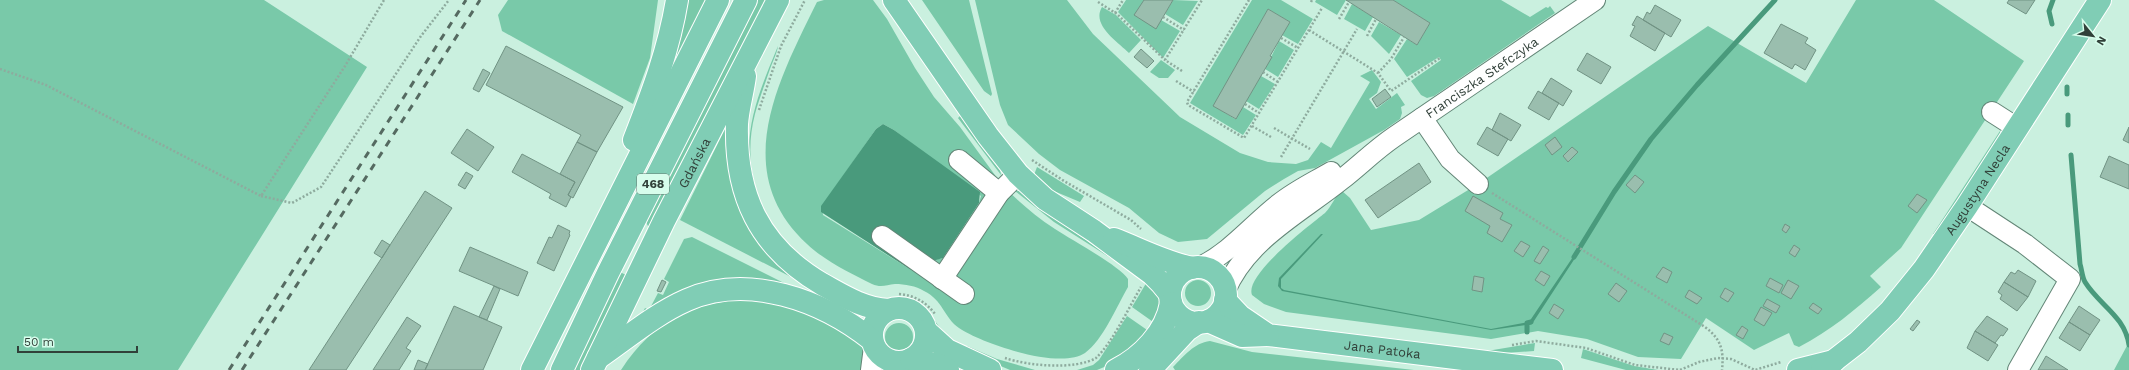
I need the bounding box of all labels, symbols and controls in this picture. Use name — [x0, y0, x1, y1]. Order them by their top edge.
north arrow — [2073, 16, 2113, 56]
street label: Franciszka Stefczyka — [1423, 33, 1541, 121]
text: N — [2094, 34, 2109, 48]
street label: Gdańska — [675, 135, 713, 190]
street label: Augustyna Necla — [1942, 141, 2013, 238]
road number: 468 — [637, 174, 669, 194]
scale bar — [18, 328, 137, 354]
text: 50 m — [24, 335, 54, 349]
street label: Jana Patoka — [1343, 337, 1422, 361]

